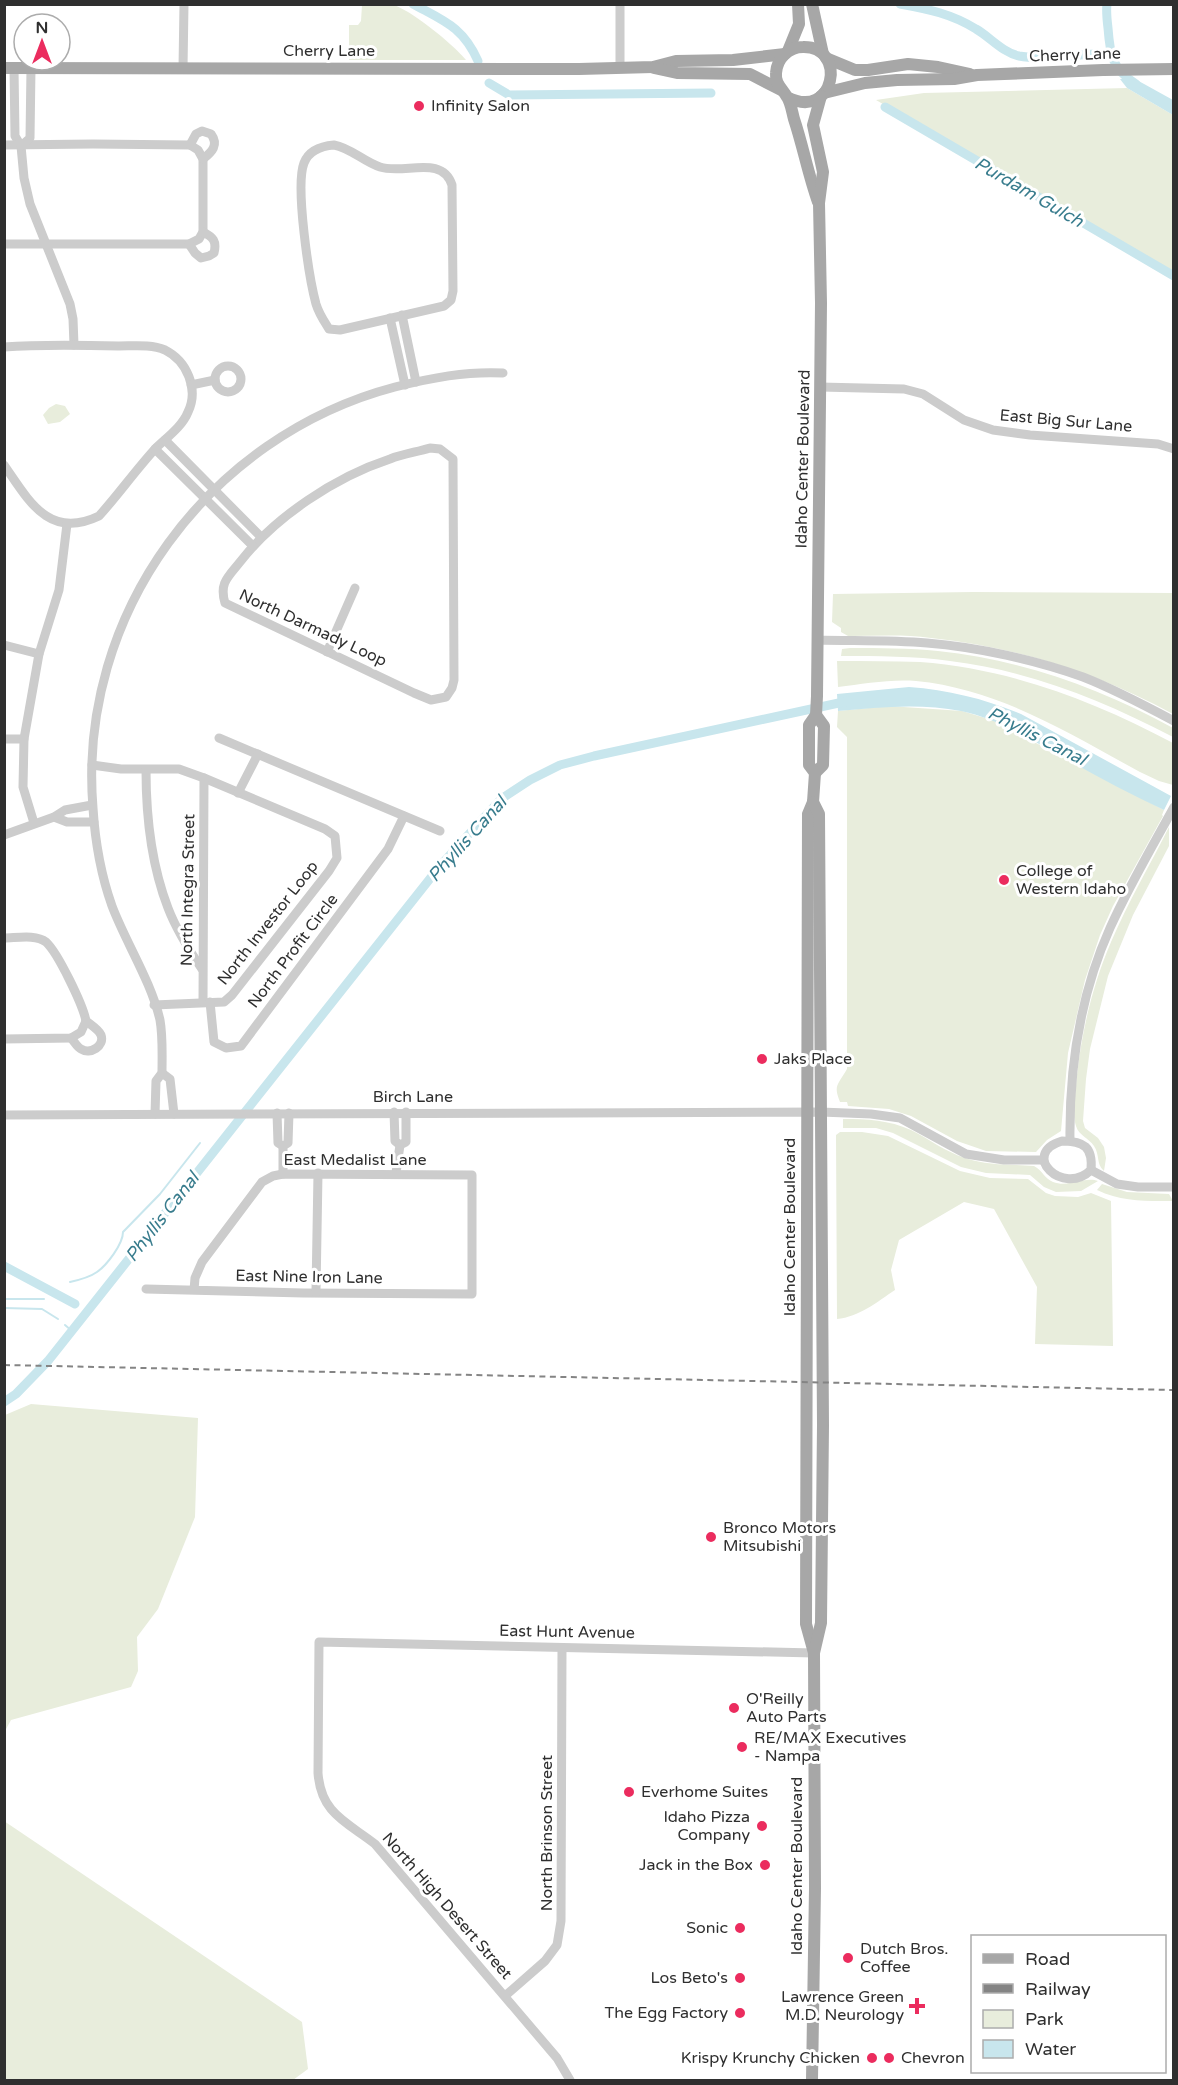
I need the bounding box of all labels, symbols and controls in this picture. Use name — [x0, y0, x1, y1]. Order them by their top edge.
north arrow — [12, 12, 72, 72]
text: N — [36, 18, 48, 38]
street label: Cherry Lane — [283, 41, 375, 61]
street label: Cherry Lane — [1029, 43, 1121, 67]
place label: Infinity Salon — [431, 96, 530, 116]
marker: Infinity Salon — [412, 99, 426, 113]
water label: Purdam Gulch — [971, 152, 1088, 233]
street label: Idaho Center Boulevard — [791, 369, 815, 549]
street label: East Big Sur Lane — [999, 405, 1133, 437]
street label: North Darmady Loop — [236, 585, 390, 671]
water label: Phyllis Canal — [984, 702, 1092, 771]
water label: Phyllis Canal — [423, 790, 513, 886]
street label: North Integra Street — [177, 814, 199, 966]
street label: North Investor Loop — [213, 857, 323, 989]
place label: College of Western Idaho — [1016, 861, 1126, 899]
marker: College of Western Idaho — [997, 873, 1011, 887]
street label: North Profit Circle — [244, 890, 342, 1012]
place label: Jaks Place — [774, 1049, 852, 1069]
marker: Jaks Place — [755, 1052, 769, 1066]
street label: Birch Lane — [373, 1087, 453, 1107]
street label: Idaho Center Boulevard — [780, 1138, 800, 1316]
street label: East Medalist Lane — [283, 1150, 427, 1170]
water label: Phyllis Canal — [120, 1166, 205, 1266]
street label: East Nine Iron Lane — [235, 1266, 383, 1288]
place label: Bronco Motors Mitsubishi — [723, 1518, 836, 1556]
marker: Bronco Motors Mitsubishi — [704, 1530, 718, 1544]
street label: East Hunt Avenue — [499, 1621, 635, 1643]
place label: O'Reilly Auto Parts — [746, 1689, 827, 1727]
marker: O'Reilly Auto Parts — [727, 1701, 741, 1715]
place label: RE/MAX Executives - Nampa — [754, 1728, 907, 1766]
marker: RE/MAX Executives - Nampa — [735, 1740, 749, 1754]
street label: North Brinson Street — [537, 1755, 557, 1911]
street label: Idaho Center Boulevard — [787, 1777, 807, 1955]
place label: Everhome Suites — [641, 1782, 768, 1802]
marker: Everhome Suites — [622, 1785, 636, 1799]
place label: Idaho Pizza Company — [663, 1807, 750, 1845]
marker: Idaho Pizza Company — [755, 1819, 769, 1833]
street label: North High Desert Street — [378, 1828, 516, 1984]
place label: Jack in the Box — [639, 1855, 753, 1875]
marker: Jack in the Box — [758, 1858, 772, 1872]
place label: Sonic — [686, 1918, 728, 1938]
marker: Sonic — [733, 1921, 747, 1935]
legend — [971, 1935, 1166, 2073]
place label: Dutch Bros. Coffee — [860, 1939, 949, 1977]
text: Road — [1025, 1948, 1070, 1970]
marker: Dutch Bros. Coffee — [841, 1951, 855, 1965]
place label: Los Beto's — [650, 1968, 728, 1988]
marker: Los Beto's — [733, 1971, 747, 1985]
text: Railway — [1025, 1978, 1091, 2000]
place label: Lawrence Green M.D. Neurology — [781, 1987, 904, 2025]
marker: Lawrence Green M.D. Neurology — [908, 1997, 926, 2015]
place label: The Egg Factory — [605, 2003, 728, 2023]
marker: The Egg Factory — [733, 2006, 747, 2020]
text: Park — [1025, 2008, 1064, 2030]
text: Water — [1025, 2038, 1076, 2060]
place label: Krispy Krunchy Chicken — [681, 2048, 860, 2068]
place label: Chevron — [901, 2048, 965, 2068]
marker: Krispy Krunchy Chicken — [865, 2051, 879, 2065]
marker: Chevron — [882, 2051, 896, 2065]

